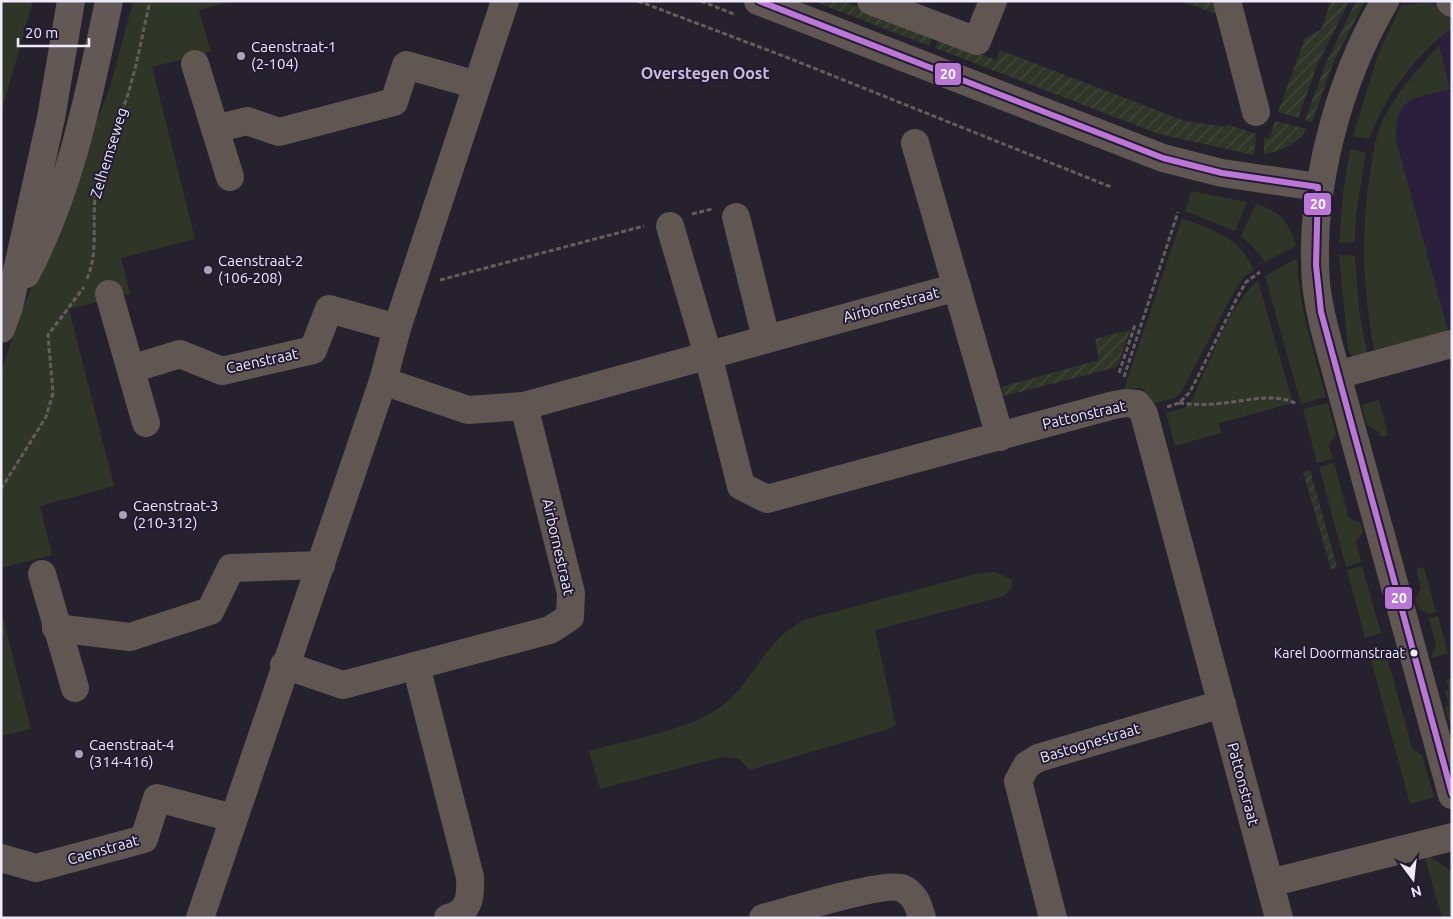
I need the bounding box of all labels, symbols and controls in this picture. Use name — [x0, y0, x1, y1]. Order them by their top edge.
scale bar — [18, 15, 89, 47]
text: 20 m — [25, 24, 58, 41]
place label: Caenstraat-1 (2-104) — [251, 38, 337, 72]
marker: Caenstraat-1 (2-104) — [235, 50, 247, 62]
line badge: 20 — [934, 62, 962, 86]
district label: Overstegen Oost — [641, 64, 769, 82]
text: 20 — [940, 66, 956, 82]
street label: Zelhemseweg — [87, 106, 130, 200]
line badge: 20 — [1303, 192, 1332, 216]
text: 20 — [1310, 196, 1326, 212]
place label: Caenstraat-2 (106-208) — [218, 252, 304, 286]
marker: Caenstraat-2 (106-208) — [202, 264, 214, 276]
street label: Airbornestraat — [841, 284, 941, 325]
street label: Caenstraat — [224, 345, 300, 376]
street label: Pattonstraat — [1041, 397, 1127, 432]
place label: Caenstraat-3 (210-312) — [133, 497, 219, 531]
street label: Airbornestraat — [539, 497, 578, 597]
marker: Caenstraat-3 (210-312) — [117, 509, 129, 521]
line badge: 20 — [1384, 586, 1413, 610]
text: 20 — [1391, 590, 1407, 606]
place label: Karel Doormanstraat — [1274, 645, 1405, 661]
marker: Karel Doormanstraat — [1409, 648, 1419, 658]
street label: Bastognestraat — [1038, 719, 1142, 766]
place label: Caenstraat-4 (314-416) — [89, 736, 175, 770]
street label: Pattonstraat — [1224, 741, 1263, 827]
marker: Caenstraat-4 (314-416) — [73, 748, 85, 760]
street label: Caenstraat — [65, 831, 140, 868]
north arrow — [1388, 854, 1438, 904]
text: N — [1409, 882, 1423, 901]

